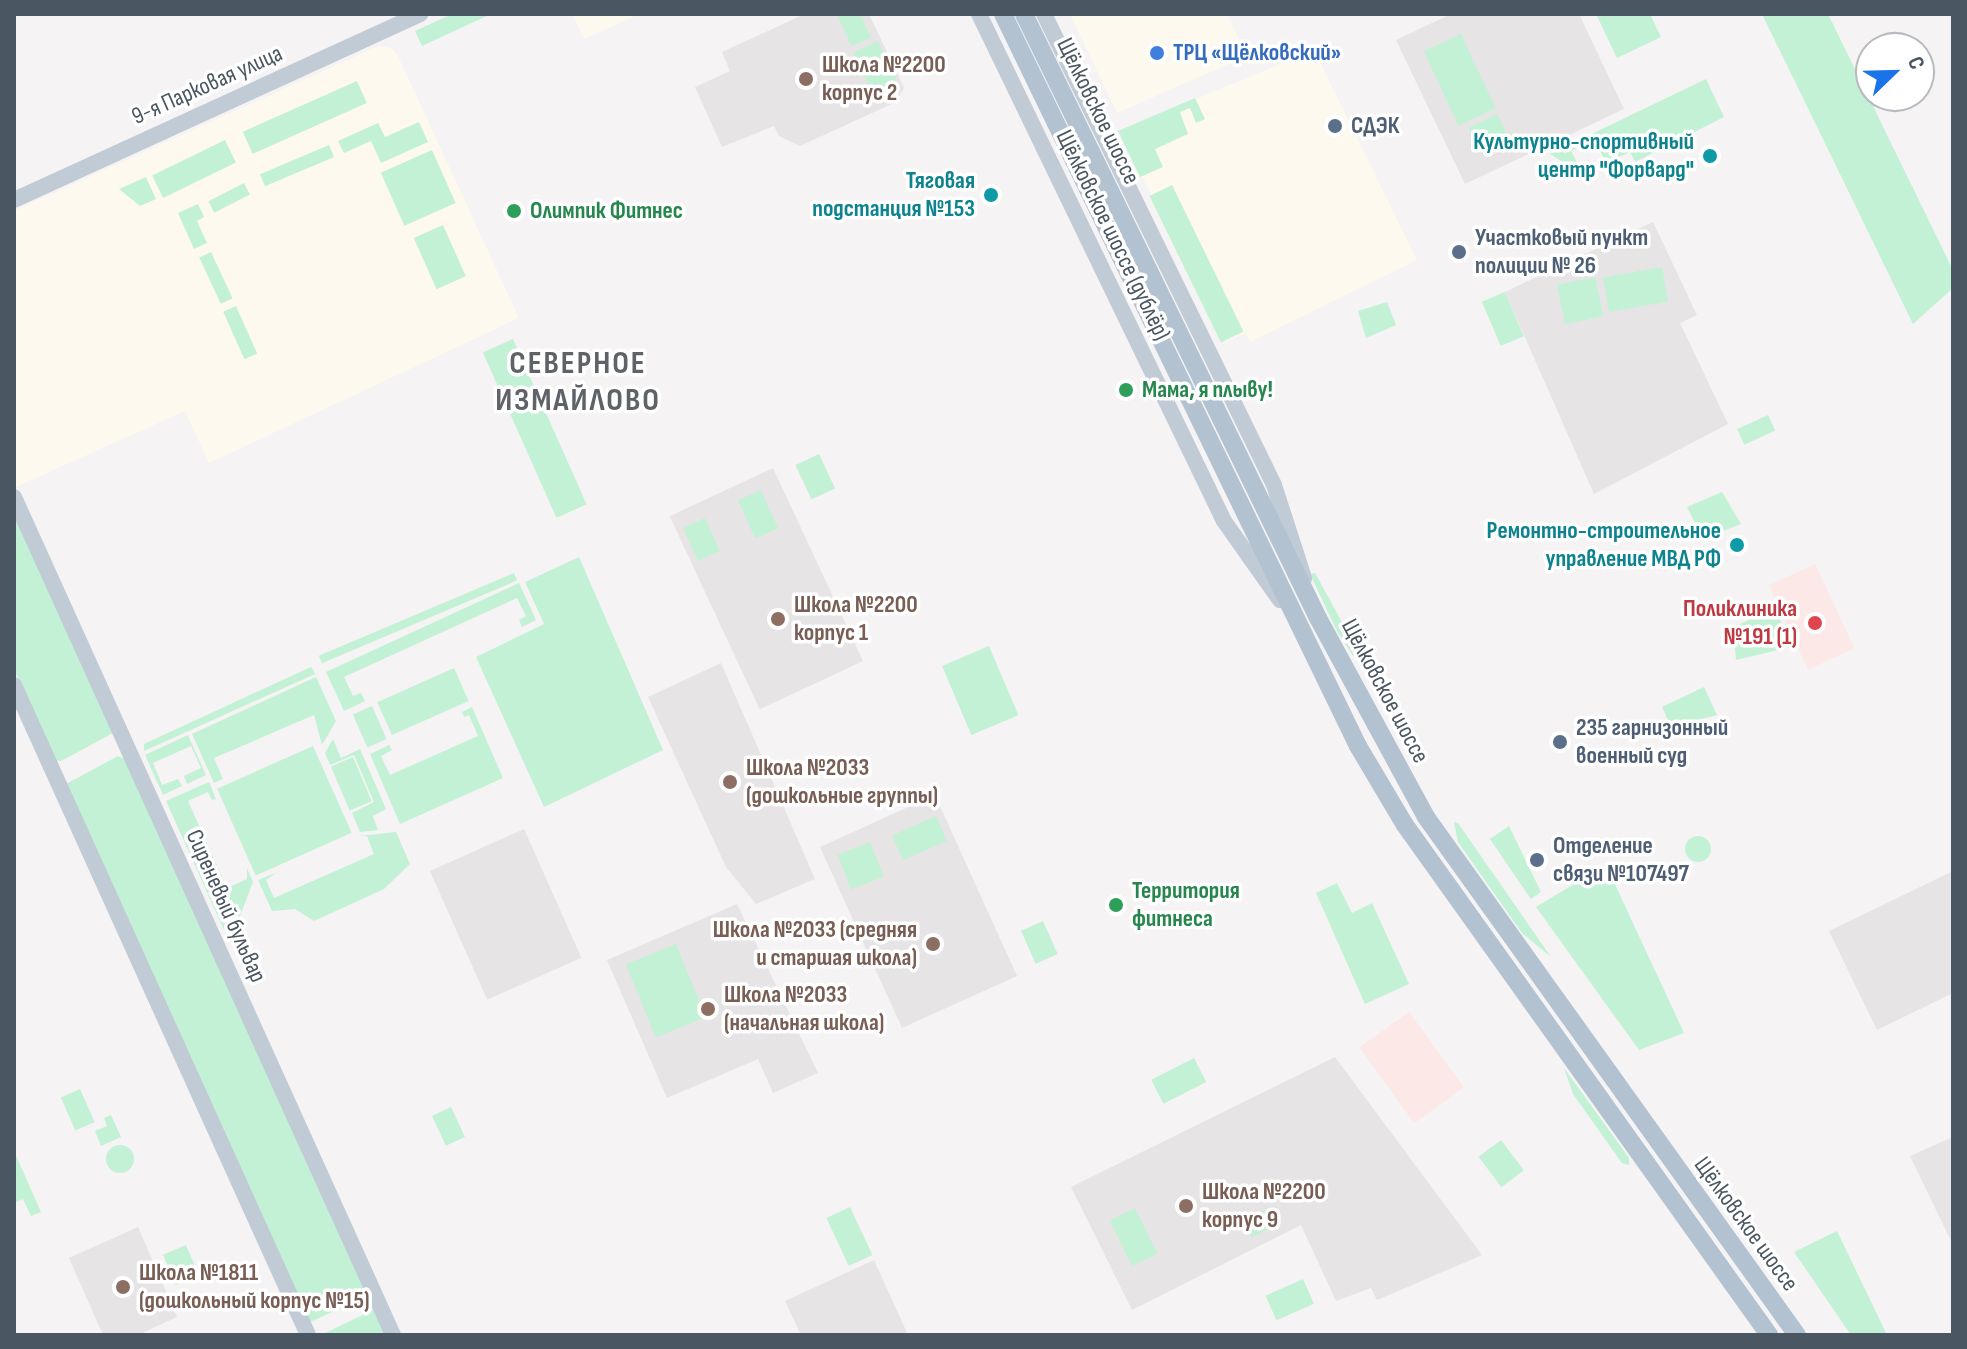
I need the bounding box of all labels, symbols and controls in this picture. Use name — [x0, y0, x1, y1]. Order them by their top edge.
north arrow — [1855, 32, 1935, 112]
street label: Щёлковское шоссе — [1050, 33, 1146, 189]
street label: 9-я Парковая улица — [127, 39, 287, 131]
place label: ТРЦ «Щёлковский» — [1173, 39, 1341, 67]
marker: ТРЦ «Щёлковский» — [1148, 44, 1166, 62]
place label: Школа №2200 корпус 2 — [822, 51, 946, 107]
text: С — [1901, 53, 1930, 74]
marker: Школа №2200 корпус 2 — [797, 70, 815, 88]
place label: СДЭК — [1351, 112, 1399, 140]
marker: СДЭК — [1326, 117, 1344, 135]
street label: Щёлковское шоссе (дублёр) — [1050, 125, 1176, 345]
place label: Культурно-спортивный центр "Форвард" — [1473, 128, 1694, 184]
marker: Культурно-спортивный центр "Форвард" — [1701, 147, 1719, 165]
place label: Тяговая подстанция №153 — [812, 167, 975, 223]
marker: Тяговая подстанция №153 — [982, 186, 1000, 204]
place label: Олимпик Фитнес — [530, 197, 683, 225]
marker: Олимпик Фитнес — [505, 202, 523, 220]
place label: Участковый пункт полиции № 26 — [1475, 224, 1648, 280]
marker: Участковый пункт полиции № 26 — [1450, 243, 1468, 261]
district label: СЕВЕРНОЕ ИЗМАЙЛОВО — [495, 346, 661, 421]
place label: Мама, я плыву! — [1142, 376, 1273, 404]
marker: Мама, я плыву! — [1117, 381, 1135, 399]
place label: Ремонтно-строительное управление МВД РФ — [1487, 517, 1721, 573]
marker: Ремонтно-строительное управление МВД РФ — [1728, 536, 1746, 554]
place label: Школа №2200 корпус 1 — [794, 591, 918, 647]
place label: Поликлиника №191 (1) — [1683, 595, 1797, 651]
marker: Школа №2200 корпус 1 — [769, 610, 787, 628]
marker: Поликлиника №191 (1) — [1804, 612, 1826, 634]
street label: Щёлковское шоссе — [1335, 614, 1435, 768]
place label: 235 гарнизонный военный суд — [1576, 714, 1728, 770]
marker: 235 гарнизонный военный суд — [1551, 733, 1569, 751]
place label: Школа №2033 (дошкольные группы) — [746, 754, 938, 810]
marker: Школа №2033 (дошкольные группы) — [721, 773, 739, 791]
street label: Сиреневый бульвар — [179, 825, 273, 987]
place label: Отделение связи №107497 — [1553, 832, 1689, 888]
marker: Отделение связи №107497 — [1528, 851, 1546, 869]
place label: Территория фитнеса — [1132, 877, 1240, 933]
marker: Территория фитнеса — [1107, 896, 1125, 914]
place label: Школа №2033 (средняя и старшая школа) — [713, 916, 917, 972]
marker: Школа №2033 (средняя и старшая школа) — [924, 935, 942, 953]
place label: Школа №2033 (начальная школа) — [724, 981, 884, 1037]
marker: Школа №2033 (начальная школа) — [699, 1000, 717, 1018]
street label: Щёлковское шоссе — [1688, 1151, 1804, 1297]
place label: Школа №2200 корпус 9 — [1202, 1178, 1326, 1234]
marker: Школа №2200 корпус 9 — [1177, 1197, 1195, 1215]
place label: Школа №1811 (дошкольный корпус №15) — [139, 1259, 370, 1315]
marker: Школа №1811 (дошкольный корпус №15) — [114, 1278, 132, 1296]

